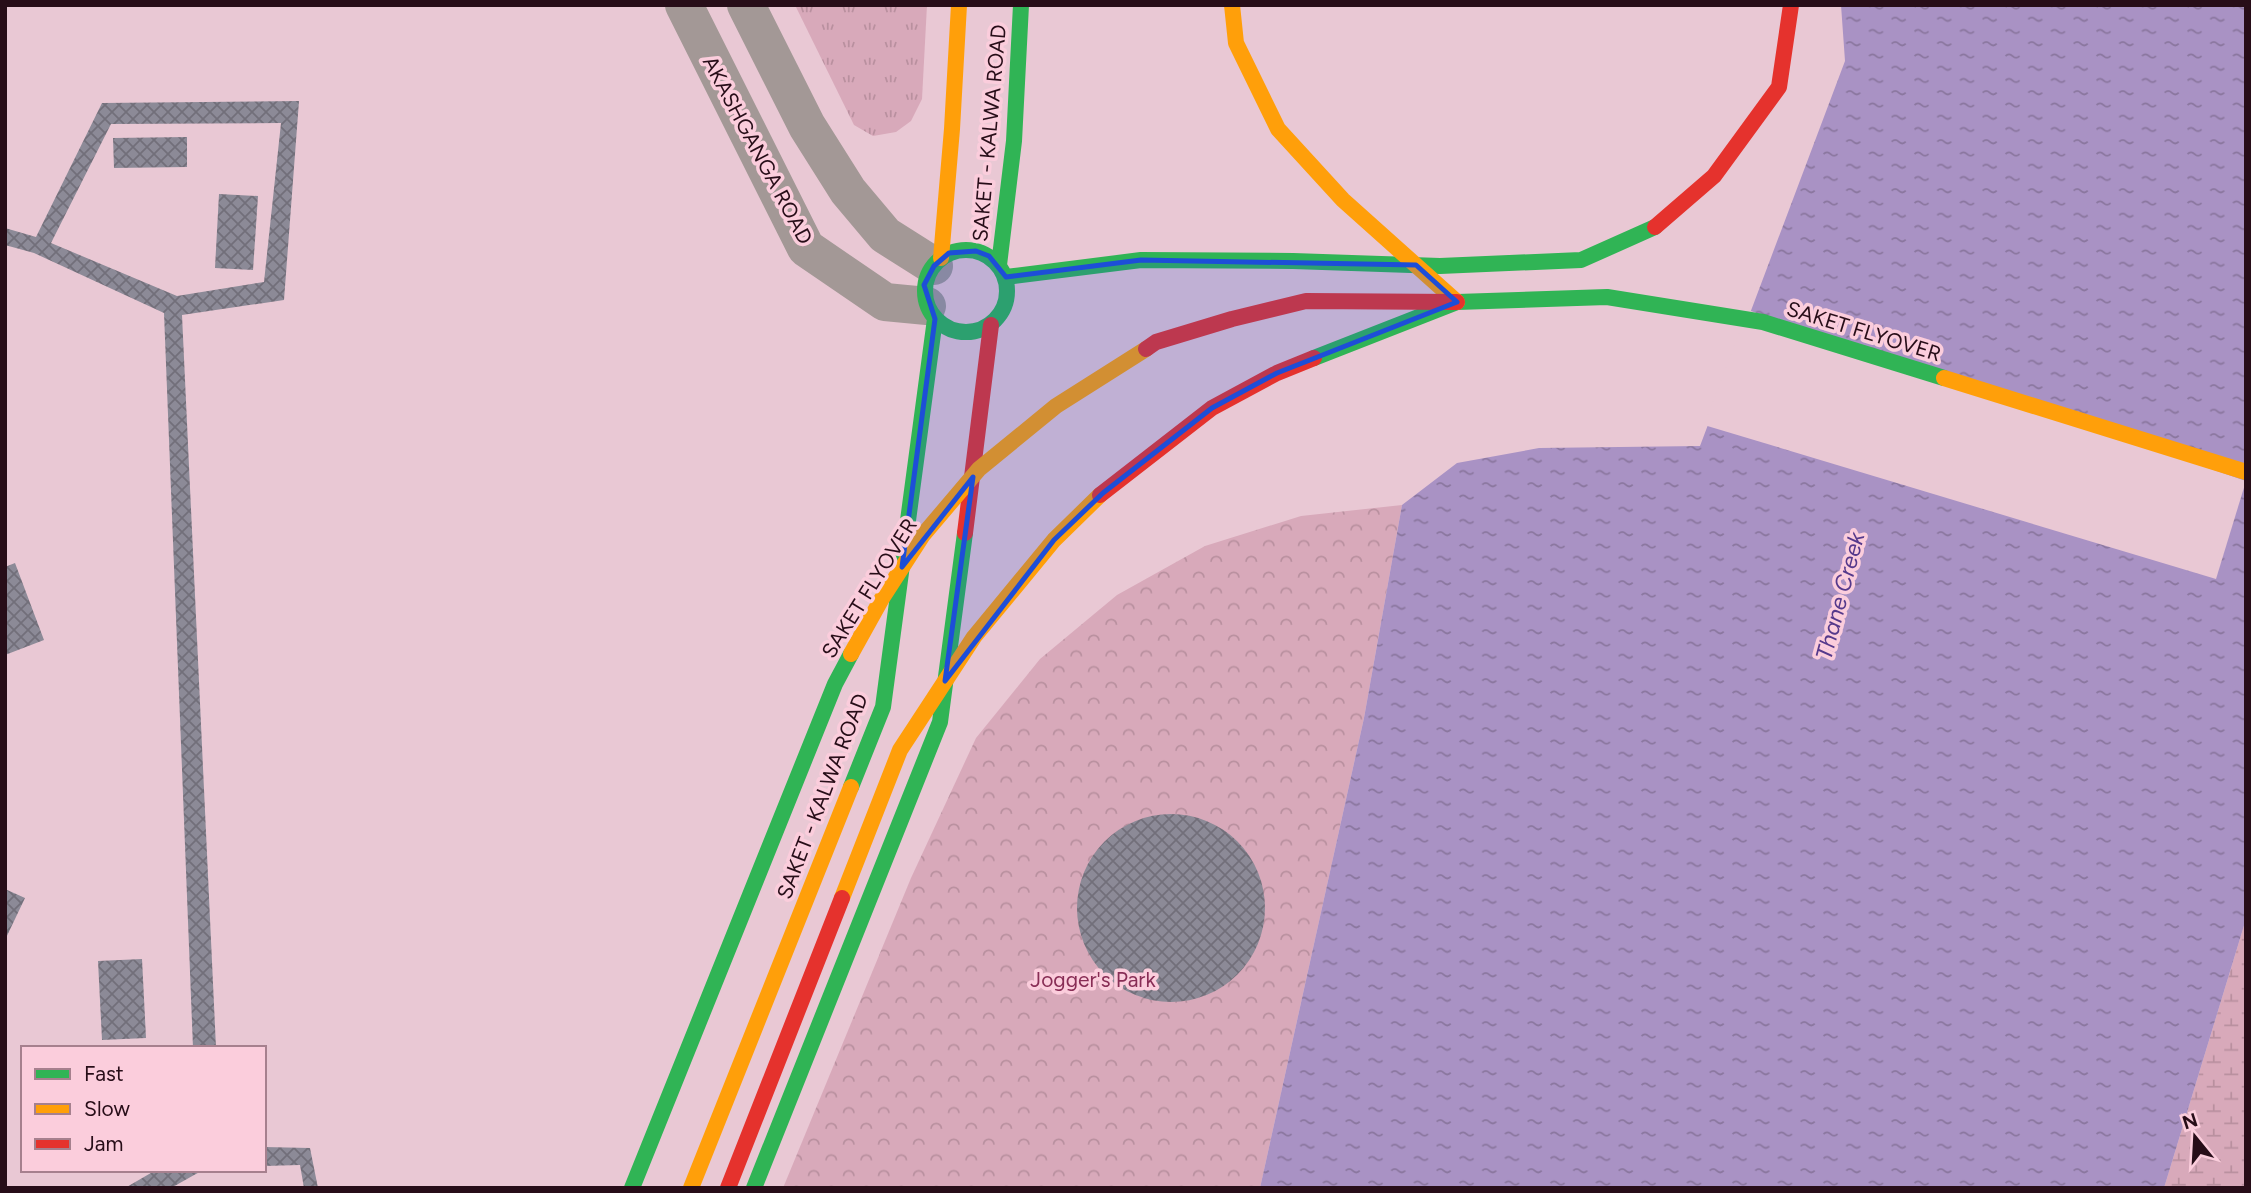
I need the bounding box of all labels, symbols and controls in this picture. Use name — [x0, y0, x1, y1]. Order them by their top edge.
street label: SAKET - KALWA ROAD — [967, 23, 1011, 243]
street label: AKASHGANGA ROAD — [698, 52, 818, 248]
street label: SAKET FLYOVER — [1784, 296, 1944, 366]
street label: SAKET FLYOVER — [816, 513, 922, 663]
water label: Thane Creek — [1810, 528, 1871, 663]
street label: SAKET - KALWA ROAD — [771, 690, 873, 902]
park label: Jogger's Park — [1030, 967, 1156, 992]
legend — [21, 1046, 266, 1172]
text: Fast — [84, 1061, 124, 1086]
text: Slow — [84, 1096, 130, 1121]
north arrow — [2160, 1102, 2230, 1172]
text: N — [2179, 1108, 2200, 1135]
text: Jam — [84, 1131, 123, 1156]

